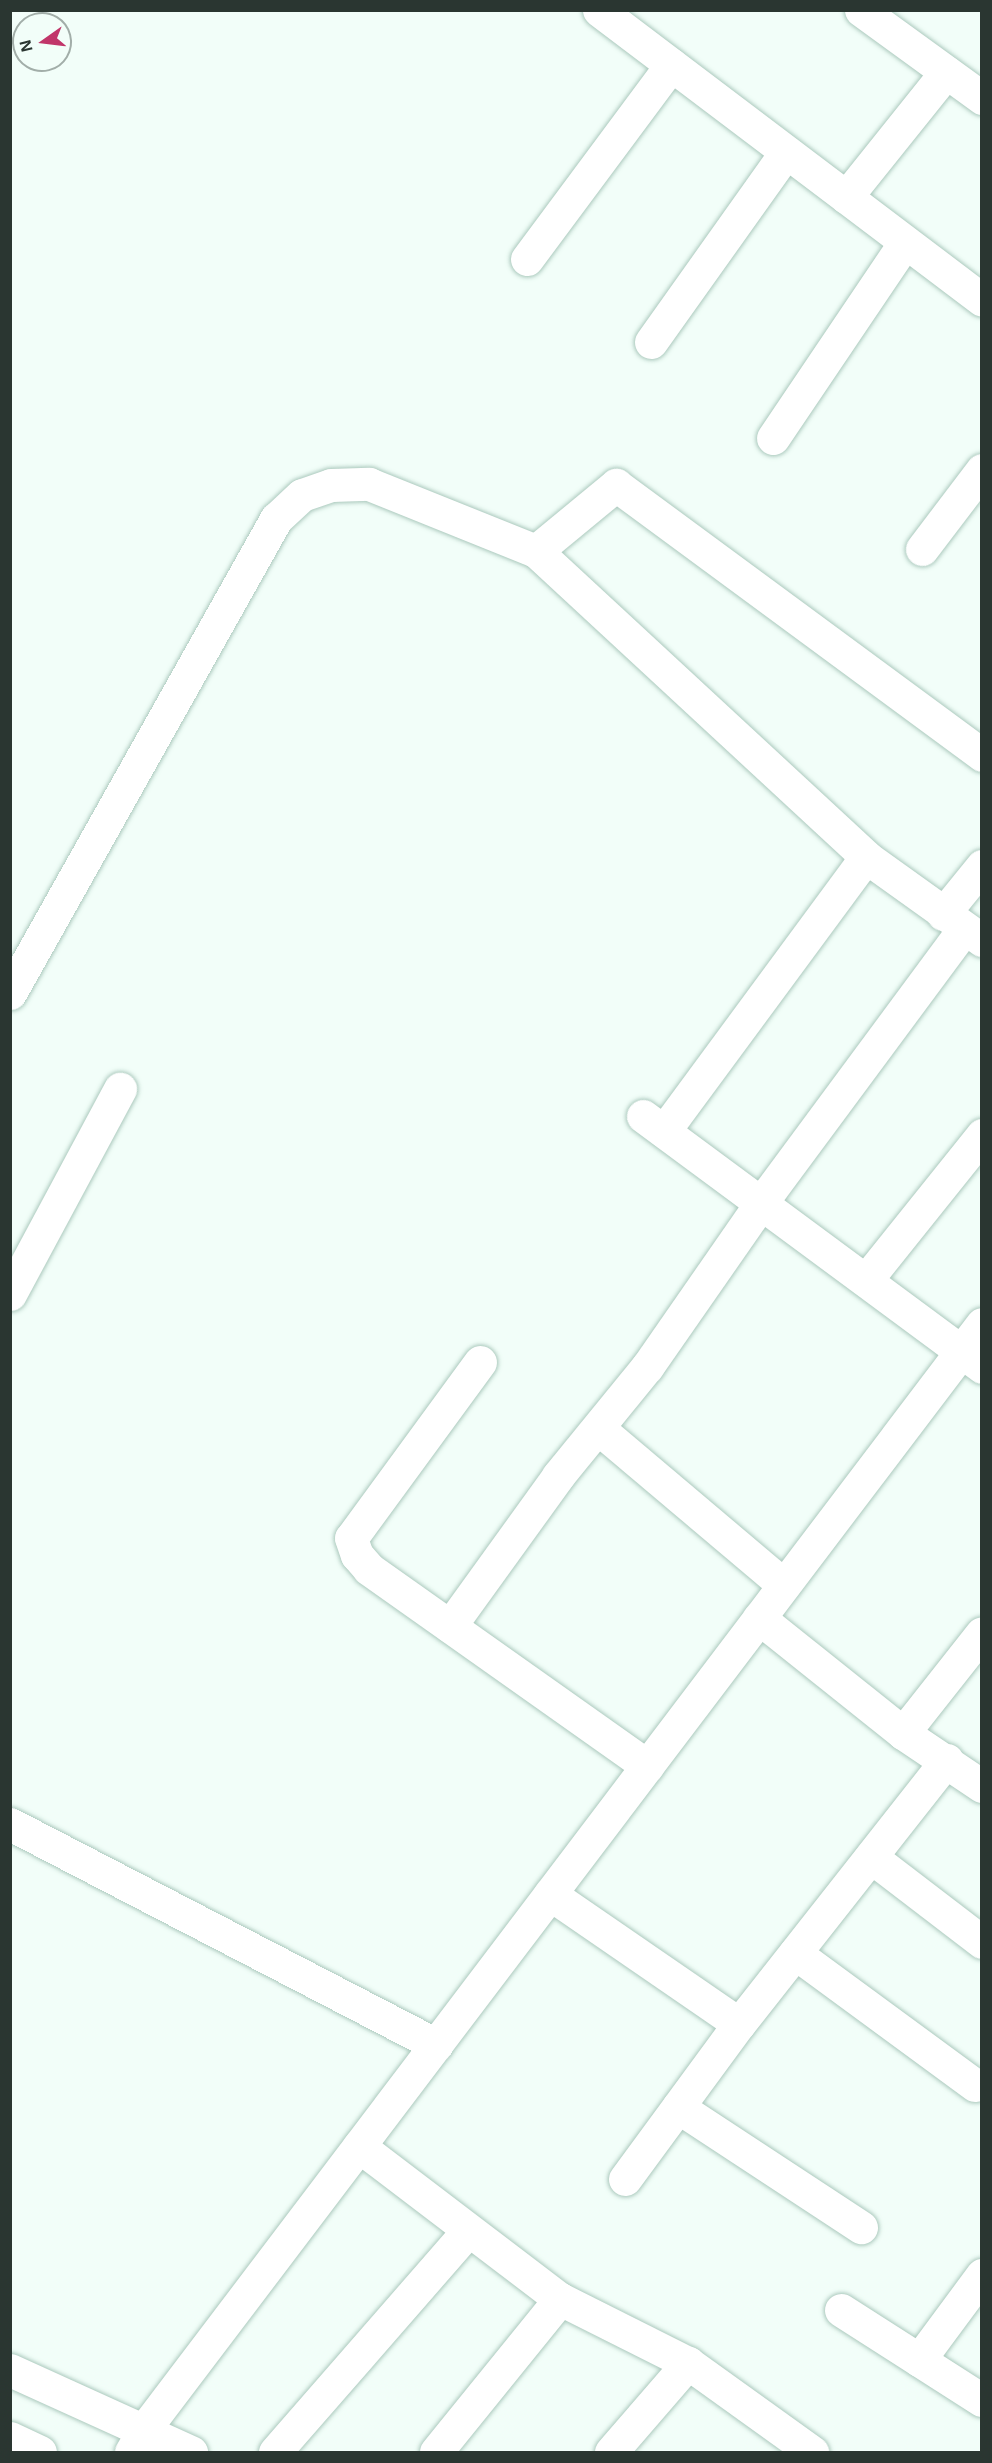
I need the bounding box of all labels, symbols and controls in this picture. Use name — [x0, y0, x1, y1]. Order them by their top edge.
north arrow — [12, 12, 72, 72]
text: N — [16, 38, 36, 54]

